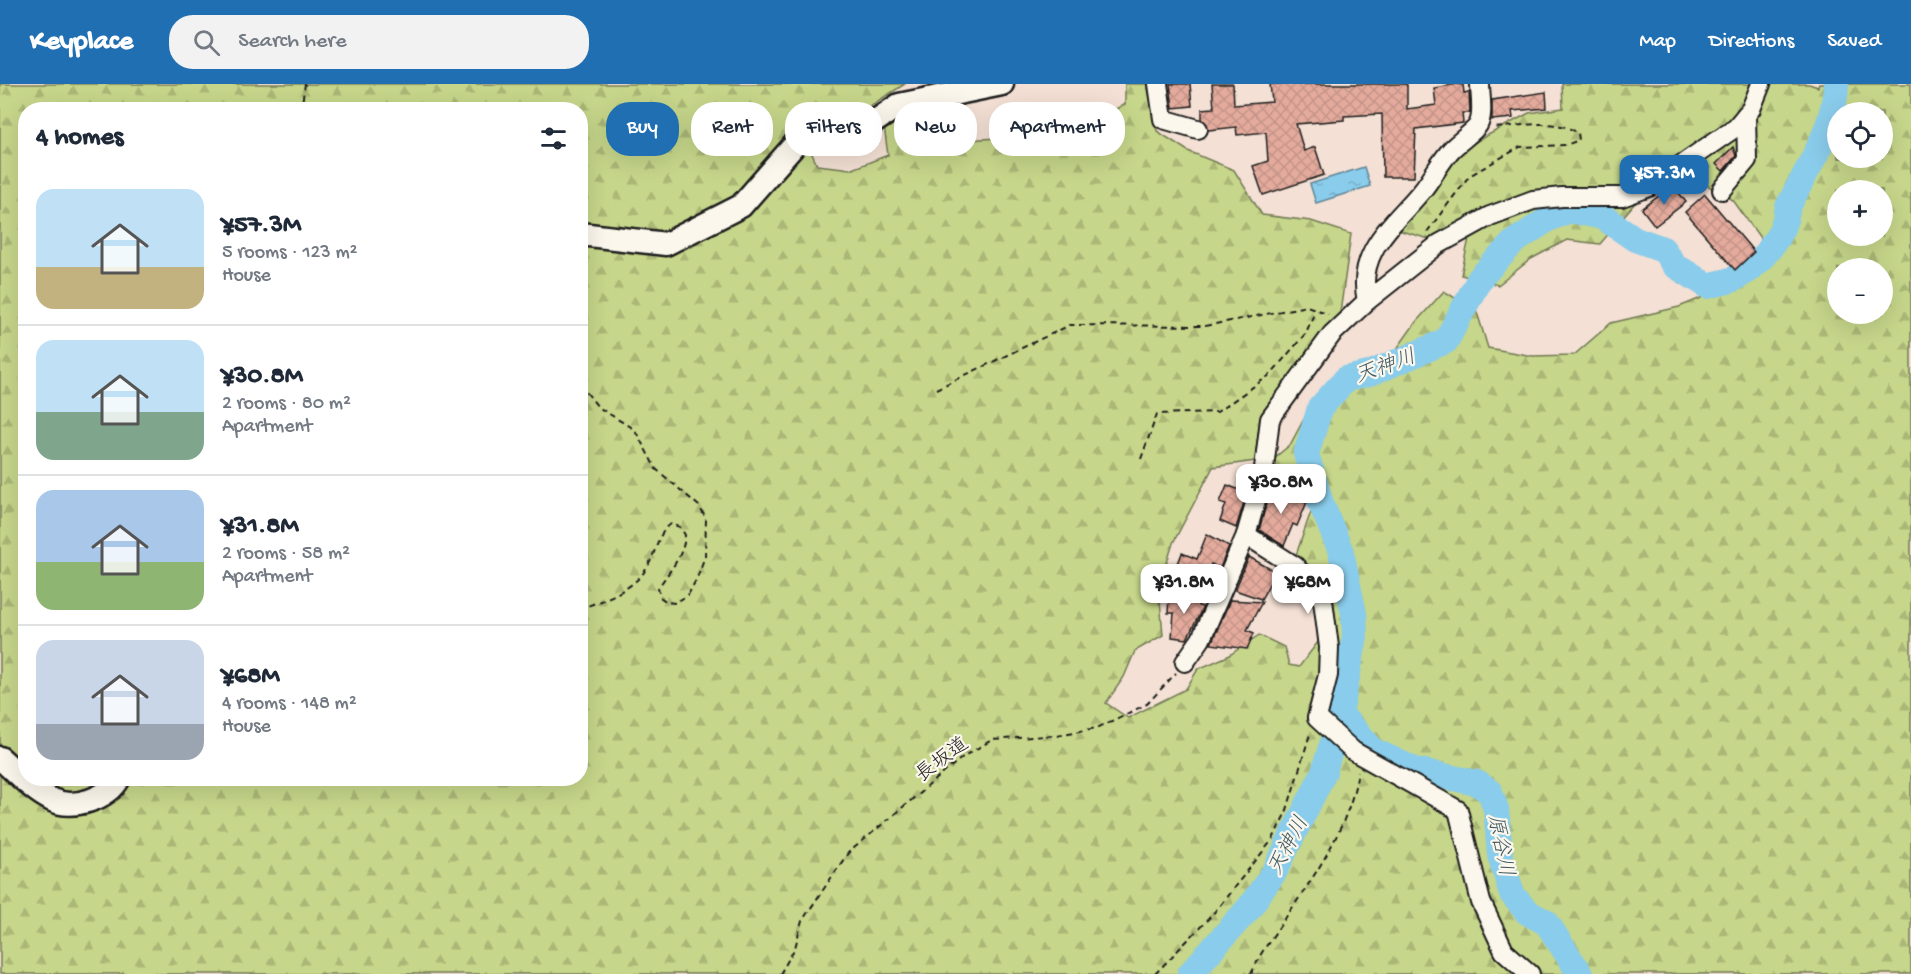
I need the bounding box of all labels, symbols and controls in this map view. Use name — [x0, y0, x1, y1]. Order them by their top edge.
search box — [169, 15, 589, 69]
text: Keyplace — [30, 26, 133, 59]
icon: search — [190, 26, 223, 59]
text: Search here — [238, 29, 347, 55]
text: Map — [1639, 30, 1676, 55]
text: Directions — [1709, 30, 1794, 55]
text: Saved — [1827, 30, 1881, 55]
chip: Buy — [606, 102, 679, 156]
chip: Rent — [691, 102, 773, 156]
chip: Filters — [785, 102, 882, 156]
chip: New — [894, 102, 977, 156]
chip: Apartment — [989, 102, 1125, 156]
map controls — [1827, 102, 1893, 324]
button: locate — [1827, 102, 1893, 168]
icon: filters — [537, 122, 570, 155]
text: 4 homes — [36, 123, 123, 154]
pin: ¥57.3M — [1615, 155, 1713, 206]
text: ¥57.3M — [1634, 163, 1694, 186]
button: + — [1827, 180, 1893, 246]
text: ¥57.3M — [222, 211, 301, 242]
icon: home — [84, 213, 156, 285]
text: 5 rooms · 123 m² — [222, 242, 358, 265]
button: − — [1827, 258, 1893, 324]
text: House — [222, 265, 271, 288]
water label: 天神川 — [1352, 345, 1420, 391]
text: ¥30.8M — [222, 362, 303, 393]
icon: home — [84, 364, 156, 436]
text: 2 rooms · 80 m² — [222, 393, 351, 416]
text: Apartment — [222, 416, 312, 439]
pin: ¥30.8M — [1232, 464, 1330, 515]
text: ¥30.8M — [1250, 472, 1312, 495]
text: ¥31.8M — [222, 512, 299, 543]
icon: home — [84, 514, 156, 586]
text: 2 rooms · 58 m² — [222, 543, 350, 566]
pin: ¥31.8M — [1135, 564, 1233, 615]
pin: ¥68M — [1272, 564, 1344, 615]
text: Apartment — [222, 566, 312, 589]
text: ¥31.8M — [1155, 572, 1213, 595]
text: ¥68M — [1286, 572, 1330, 595]
text: ¥68M — [222, 662, 280, 693]
icon: home — [84, 664, 156, 736]
text: 4 rooms · 148 m² — [222, 693, 357, 716]
text: House — [222, 716, 271, 739]
street label: 長坂道 — [912, 733, 974, 788]
water label: 天神川 — [1263, 812, 1316, 880]
water label: 原谷川 — [1480, 812, 1518, 879]

